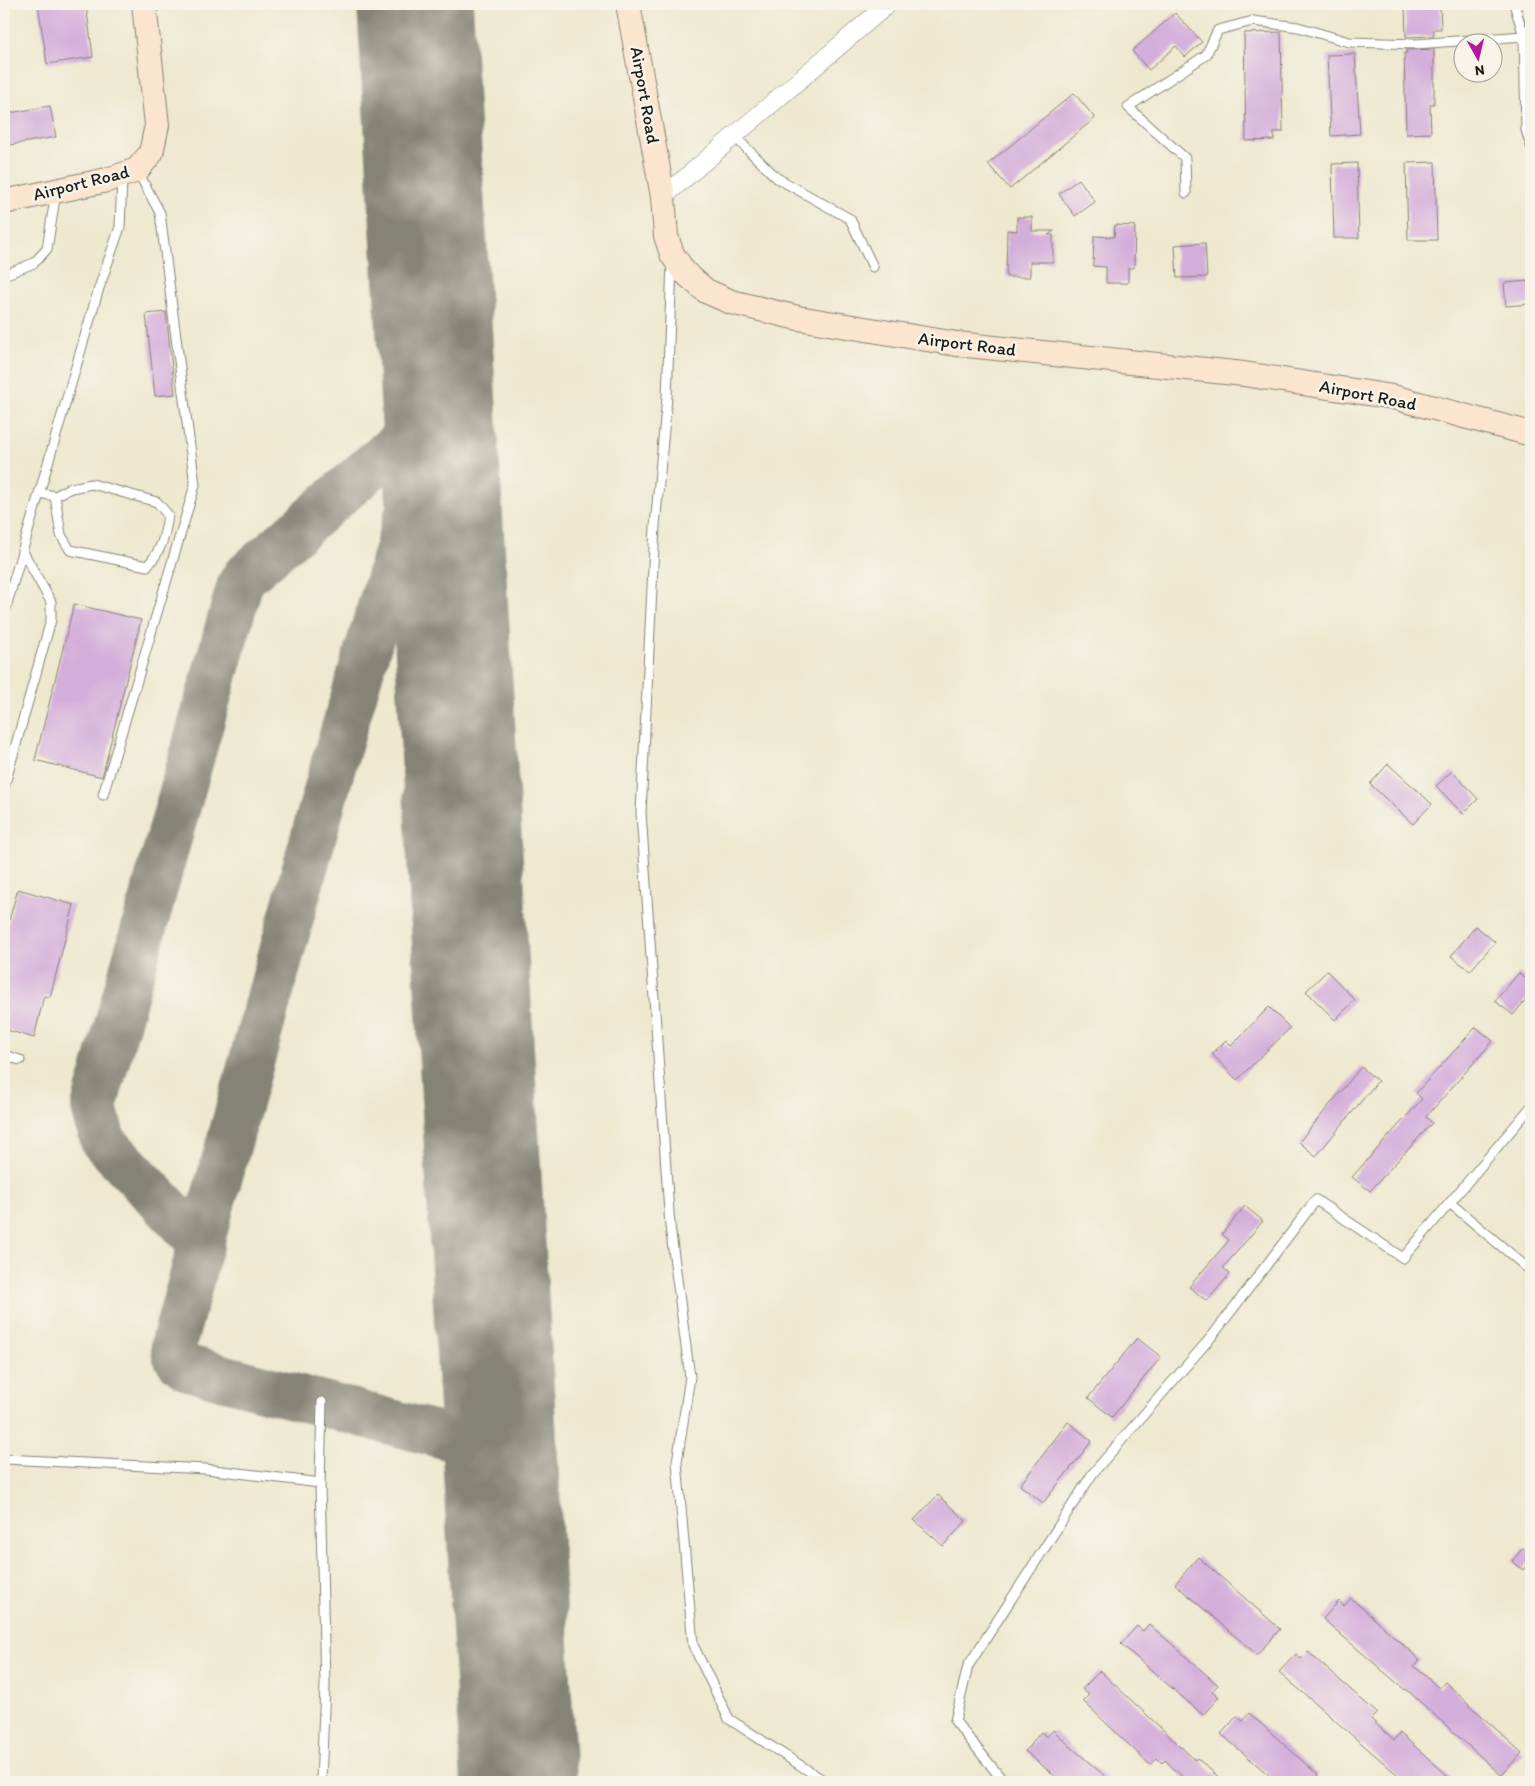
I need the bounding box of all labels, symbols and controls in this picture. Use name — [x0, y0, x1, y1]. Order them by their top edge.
north arrow — [1452, 32, 1502, 82]
street label: Airport Road — [626, 45, 664, 146]
text: N — [1474, 61, 1486, 79]
street label: Airport Road — [31, 160, 132, 206]
street label: Airport Road — [917, 327, 1017, 361]
street label: Airport Road — [1318, 375, 1419, 415]

